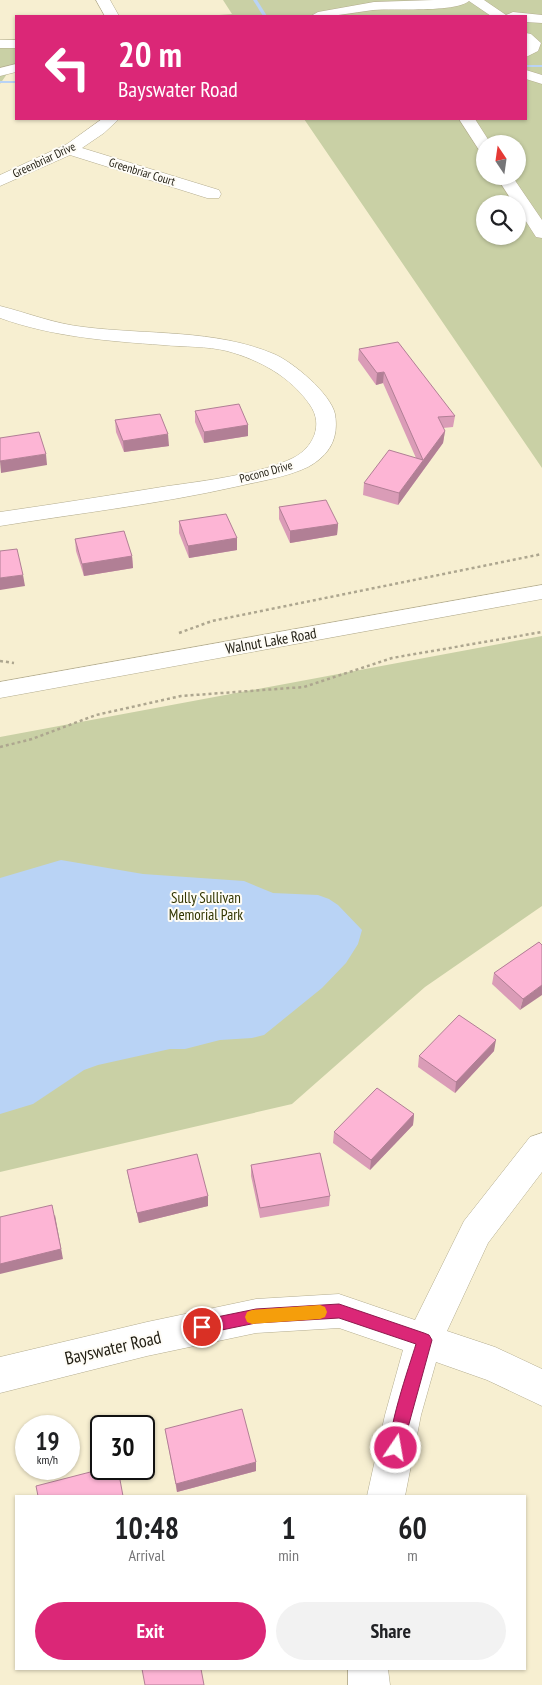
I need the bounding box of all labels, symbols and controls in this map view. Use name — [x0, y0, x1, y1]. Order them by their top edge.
text: 20 m — [118, 31, 182, 77]
icon: left — [35, 35, 100, 100]
text: Bayswater Road — [118, 75, 238, 103]
north arrow — [476, 135, 526, 185]
map controls — [476, 135, 526, 245]
street label: Greenbriar Drive — [10, 138, 78, 181]
street label: Greenbriar Court — [107, 154, 178, 189]
button: search — [476, 195, 526, 245]
street label: Pocono Drive — [238, 457, 294, 486]
street label: Walnut Lake Road — [224, 623, 318, 658]
park label: Sully Sullivan Memorial Park — [169, 888, 243, 924]
pin — [181, 1306, 223, 1348]
icon: arrive — [188, 1313, 216, 1341]
street label: Bayswater Road — [63, 1325, 163, 1370]
speed limit sign: 30 — [90, 1415, 155, 1480]
position arrow — [369, 1421, 421, 1473]
text: 19 — [36, 1425, 59, 1457]
text: km/h — [37, 1452, 58, 1467]
text: 10:48 — [114, 1508, 179, 1547]
text: 1 — [281, 1508, 296, 1547]
text: 60 — [398, 1508, 427, 1547]
text: Arrival — [128, 1545, 165, 1565]
text: min — [278, 1545, 299, 1565]
text: m — [407, 1545, 418, 1565]
button: Exit — [35, 1602, 266, 1660]
button: Share — [276, 1602, 506, 1660]

